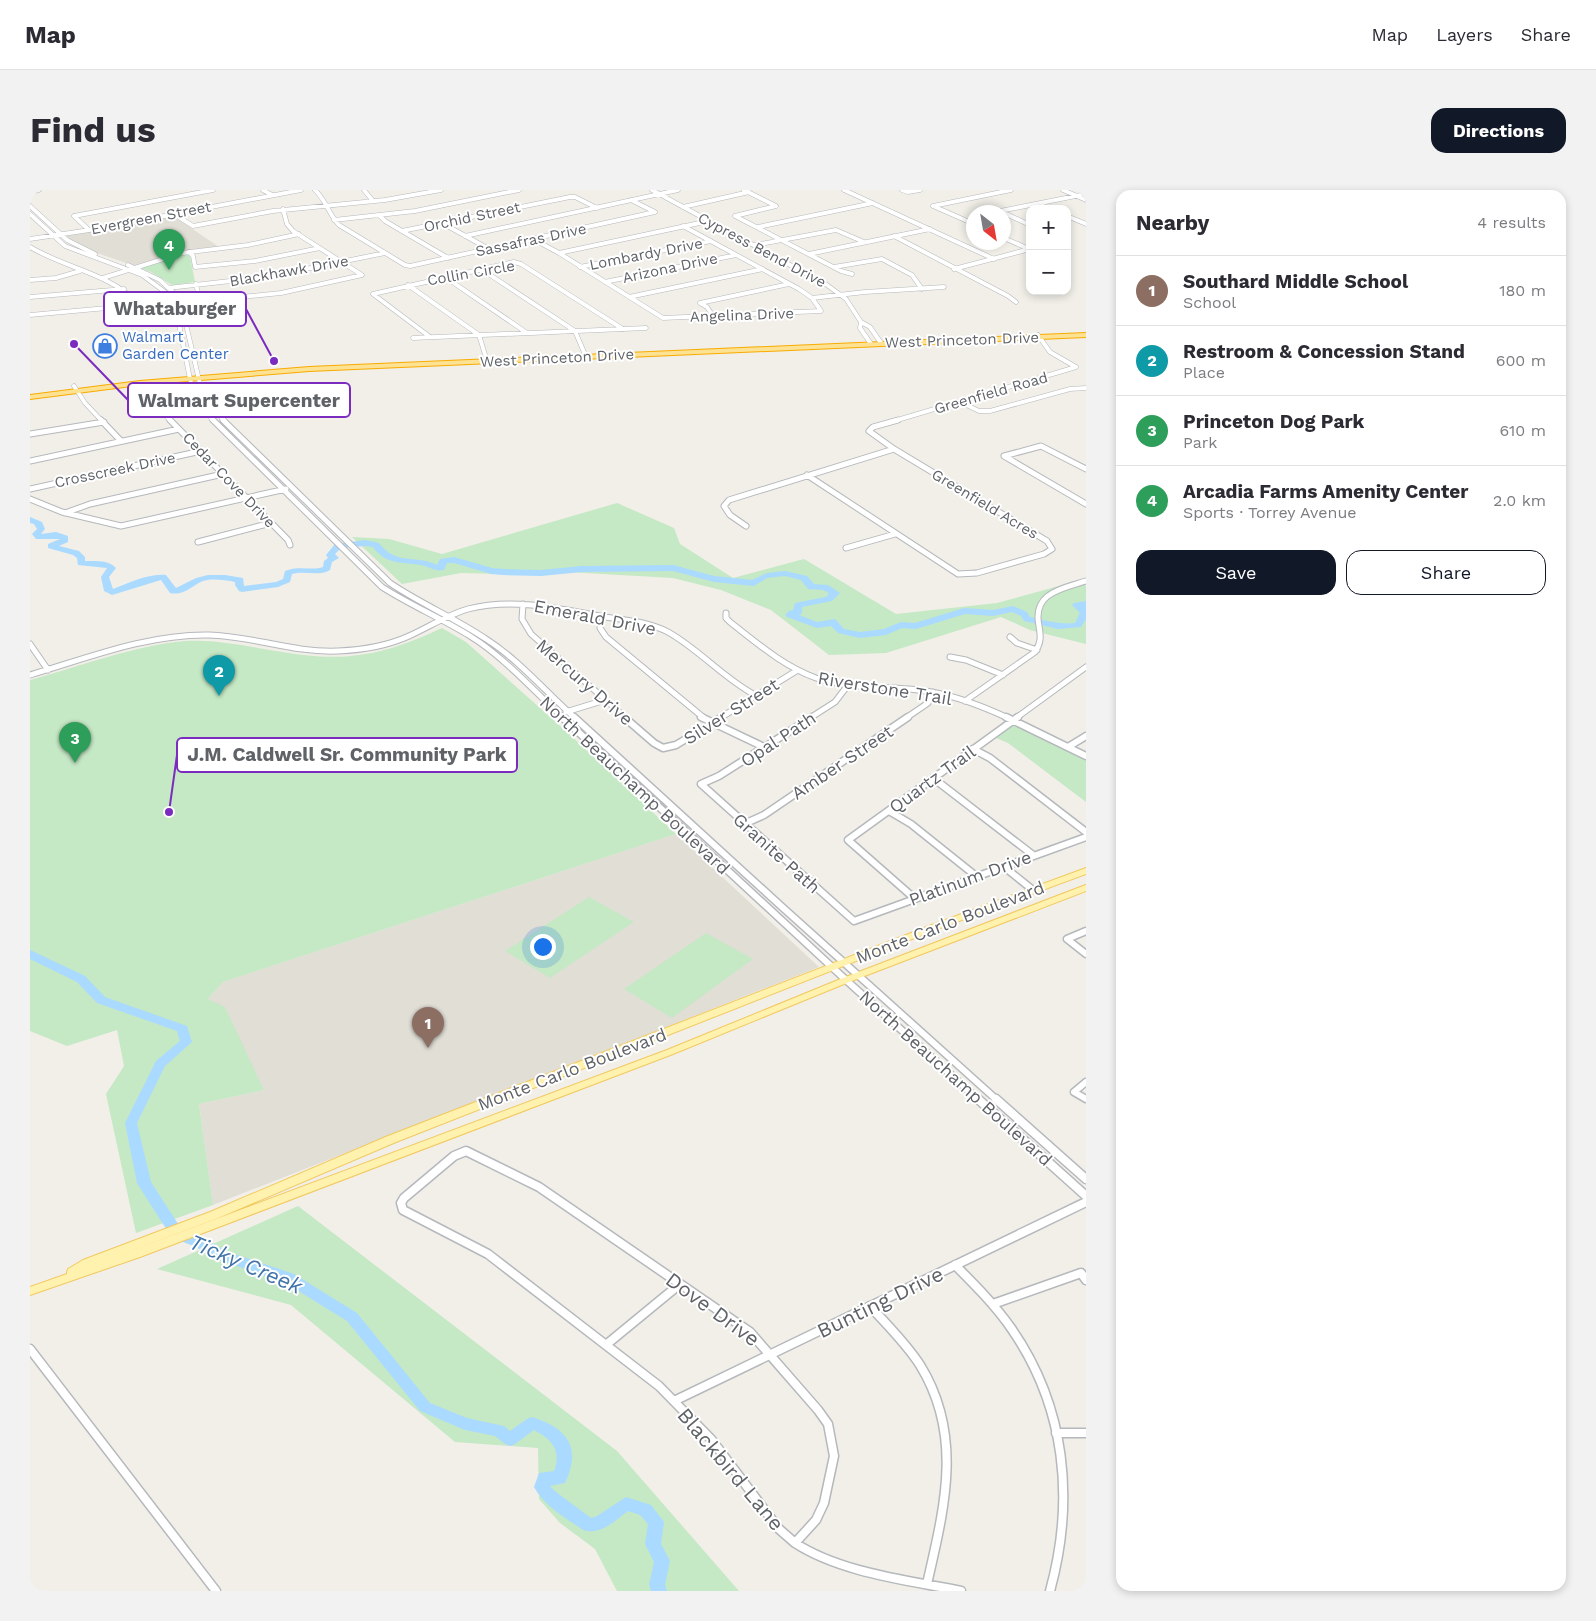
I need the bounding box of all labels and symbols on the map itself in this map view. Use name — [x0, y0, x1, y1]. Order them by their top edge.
street label: Evergreen Street — [89, 197, 213, 238]
street label: Orchid Street — [422, 198, 523, 236]
north arrow — [966, 205, 1011, 250]
street label: Cypress Bend Drive — [695, 209, 829, 291]
street label: Sassafras Drive — [474, 219, 588, 261]
pin: 4 — [153, 229, 185, 270]
street label: Lombardy Drive — [588, 234, 704, 274]
street label: Arizona Drive — [621, 249, 719, 287]
street label: Blackhawk Drive — [228, 252, 350, 290]
street label: Collin Circle — [426, 256, 516, 290]
callout: Whataburger — [104, 292, 246, 326]
text: Whataburger — [114, 297, 237, 320]
street label: Angelina Drive — [690, 304, 794, 326]
place label: Walmart Garden Center — [122, 328, 229, 363]
street label: West Princeton Drive — [885, 328, 1039, 352]
shop icon: Walmart Garden Center — [92, 333, 118, 359]
street label: West Princeton Drive — [480, 345, 634, 371]
street label: Greenfield Road — [932, 368, 1050, 418]
callout: Walmart Supercenter — [128, 383, 350, 417]
text: Walmart Supercenter — [138, 389, 341, 412]
street label: Cedar Cove Drive — [179, 428, 279, 532]
street label: Crosscreek Drive — [53, 448, 177, 492]
street label: Greenfield Acres — [929, 465, 1042, 543]
street label: Emerald Drive — [532, 595, 658, 639]
street label: Mercury Drive — [532, 634, 638, 730]
pin: 2 — [203, 655, 235, 696]
street label: Riverstone Trail — [816, 667, 954, 709]
street label: Silver Street — [679, 673, 783, 749]
street label: North Beauchamp Boulevard — [536, 691, 734, 879]
street label: Opal Path — [736, 707, 820, 771]
street label: Amber Street — [787, 720, 897, 804]
pin: 3 — [59, 722, 91, 763]
callout: J.M. Caldwell Sr. Community Park — [177, 738, 517, 772]
street label: Quartz Trail — [885, 740, 980, 817]
text: J.M. Caldwell Sr. Community Park — [187, 743, 507, 766]
street label: Granite Path — [729, 808, 825, 898]
street label: Platinum Drive — [906, 846, 1034, 910]
street label: Monte Carlo Boulevard — [853, 876, 1047, 968]
your location — [530, 934, 556, 960]
street label: North Beauchamp Boulevard — [855, 986, 1057, 1170]
pin: 1 — [412, 1007, 444, 1048]
street label: Monte Carlo Boulevard — [475, 1023, 669, 1115]
water label: Ticky Creek — [186, 1229, 307, 1299]
street label: Bunting Drive — [813, 1261, 947, 1343]
street label: Dove Drive — [661, 1267, 765, 1351]
street label: Blackbird Lane — [672, 1403, 790, 1535]

